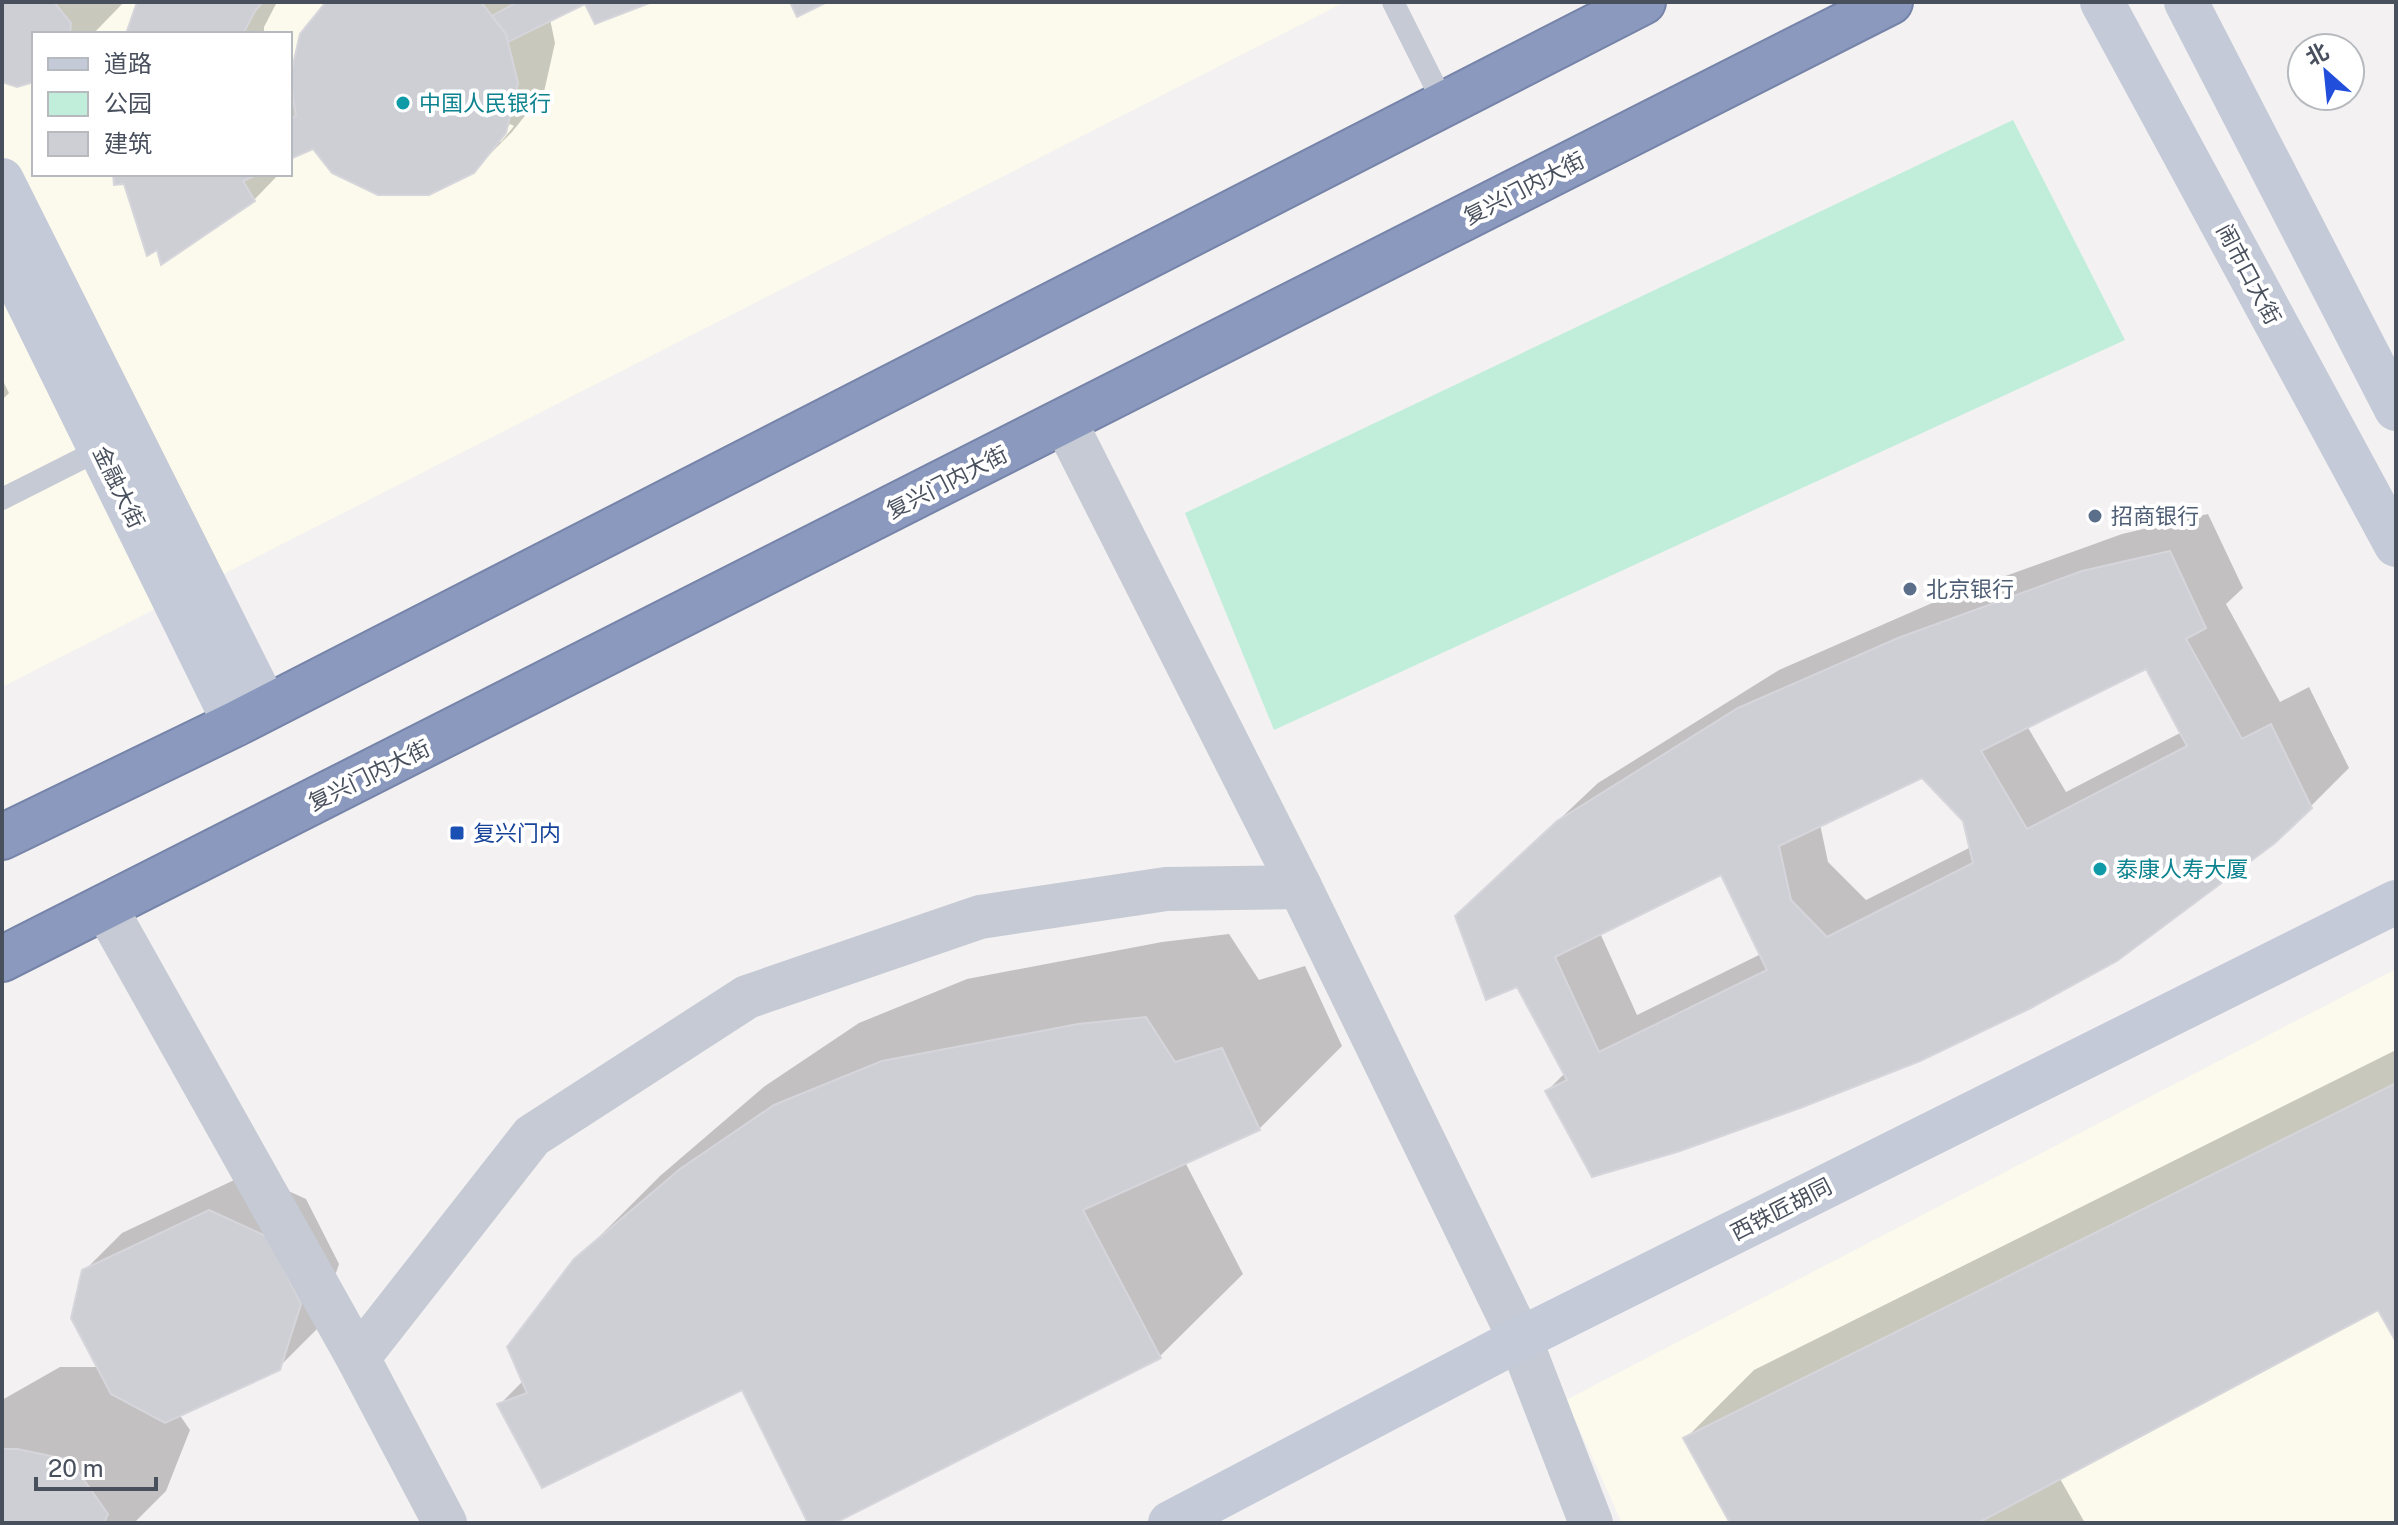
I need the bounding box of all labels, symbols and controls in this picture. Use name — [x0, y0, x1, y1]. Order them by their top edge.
legend — [32, 32, 292, 176]
north arrow — [2286, 32, 2366, 112]
text: 北 — [2301, 38, 2333, 71]
text: 道路 — [104, 49, 152, 77]
text: 公园 — [104, 89, 152, 117]
place label: 中国人民银行 — [419, 90, 551, 116]
marker: 中国人民银行 — [394, 94, 412, 112]
text: 建筑 — [104, 129, 152, 157]
street label: 复兴门内大街 — [1459, 146, 1589, 230]
street label: 闹市口大街 — [2212, 219, 2286, 329]
street label: 复兴门内大街 — [882, 440, 1012, 524]
street label: 金融大街 — [88, 442, 150, 532]
place label: 招商银行 — [2111, 503, 2199, 529]
marker: 招商银行 — [2086, 507, 2104, 525]
place label: 北京银行 — [1926, 576, 2014, 602]
marker: 北京银行 — [1901, 580, 1919, 598]
street label: 复兴门内大街 — [304, 734, 434, 816]
place label: 复兴门内 — [473, 820, 561, 846]
marker: 复兴门内 — [448, 824, 466, 842]
place label: 泰康人寿大厦 — [2116, 856, 2248, 882]
marker: 泰康人寿大厦 — [2091, 860, 2109, 878]
street label: 西铁匠胡同 — [1726, 1172, 1836, 1246]
scale bar — [36, 1441, 156, 1491]
text: 20 m — [48, 1454, 104, 1482]

